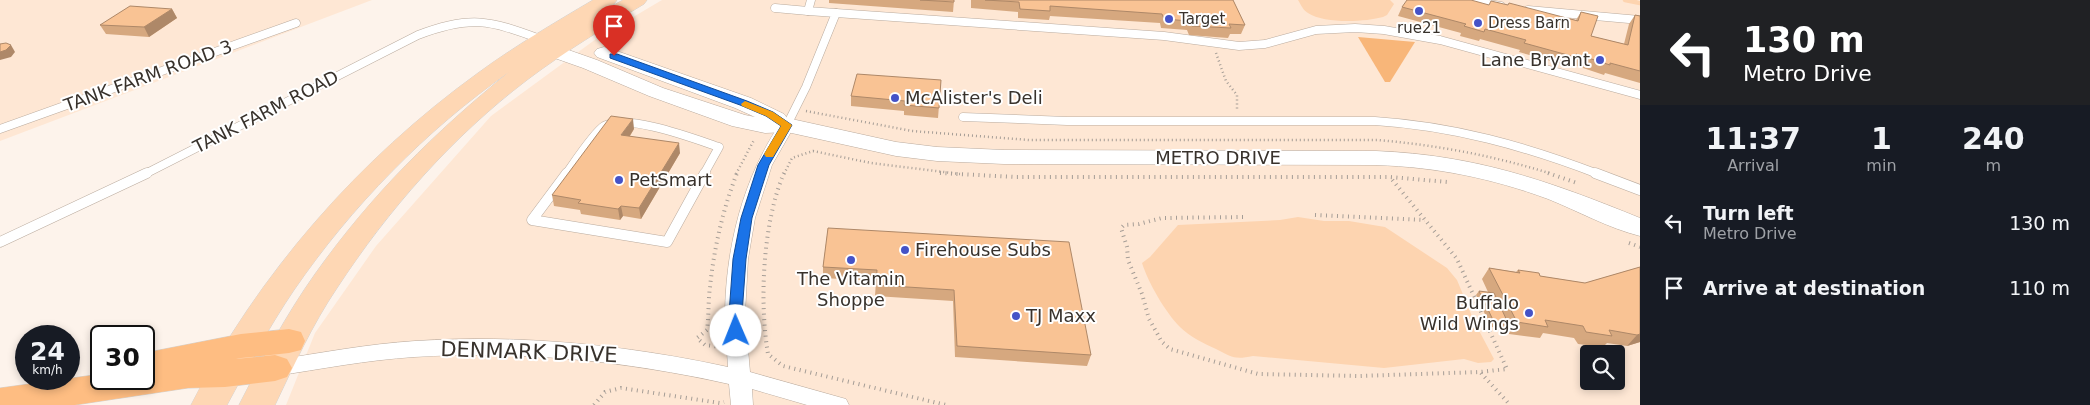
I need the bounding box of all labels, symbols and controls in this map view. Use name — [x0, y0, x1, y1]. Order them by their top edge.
pin — [593, 5, 635, 56]
marker: rue21 — [1413, 5, 1425, 17]
place label: Target — [1178, 10, 1226, 28]
icon: arrive — [600, 12, 628, 40]
marker: Target — [1163, 13, 1175, 25]
place label: Dress Barn — [1488, 14, 1570, 32]
marker: Dress Barn — [1472, 17, 1484, 29]
place label: rue21 — [1397, 19, 1441, 37]
icon: left — [1660, 20, 1725, 85]
text: 130 m — [1743, 20, 1865, 60]
street label: TANK FARM ROAD 3 — [60, 35, 235, 116]
place label: Lane Bryant — [1481, 49, 1590, 70]
marker: Lane Bryant — [1594, 54, 1606, 66]
text: Metro Drive — [1743, 61, 1872, 86]
street label: TANK FARM ROAD — [189, 66, 342, 158]
place label: McAlister's Deli — [905, 87, 1043, 108]
marker: McAlister's Deli — [889, 92, 901, 104]
text: 11:37 — [1705, 121, 1801, 156]
text: 1 — [1871, 121, 1892, 156]
text: 240 — [1962, 121, 2025, 156]
street label: METRO DRIVE — [1155, 147, 1281, 168]
text: Arrival — [1727, 156, 1779, 175]
text: min — [1866, 156, 1897, 175]
text: m — [1985, 156, 2001, 175]
place label: PetSmart — [629, 169, 712, 190]
marker: PetSmart — [613, 174, 625, 186]
text: Turn left — [1703, 202, 1794, 224]
icon: left — [1660, 209, 1688, 237]
text: 130 m — [2009, 212, 2070, 234]
text: Metro Drive — [1703, 224, 1797, 243]
place label: Firehouse Subs — [915, 239, 1051, 260]
marker: Firehouse Subs — [899, 244, 911, 256]
marker: The Vitamin Shoppe — [845, 254, 857, 266]
place label: The Vitamin Shoppe — [796, 268, 905, 310]
icon: arrive — [1660, 274, 1688, 302]
text: Arrive at destination — [1703, 277, 1925, 299]
text: 110 m — [2009, 277, 2070, 299]
place label: Buffalo Wild Wings — [1420, 292, 1519, 334]
position arrow — [709, 304, 761, 356]
place label: TJ Maxx — [1025, 305, 1096, 326]
marker: Buffalo Wild Wings — [1523, 307, 1535, 319]
marker: TJ Maxx — [1010, 310, 1022, 322]
speed limit sign: 30 — [90, 325, 155, 390]
text: 24 — [30, 337, 65, 366]
street label: DENMARK DRIVE — [440, 337, 618, 367]
map controls — [1580, 345, 1625, 390]
button: search — [1580, 345, 1625, 390]
text: km/h — [32, 363, 63, 377]

